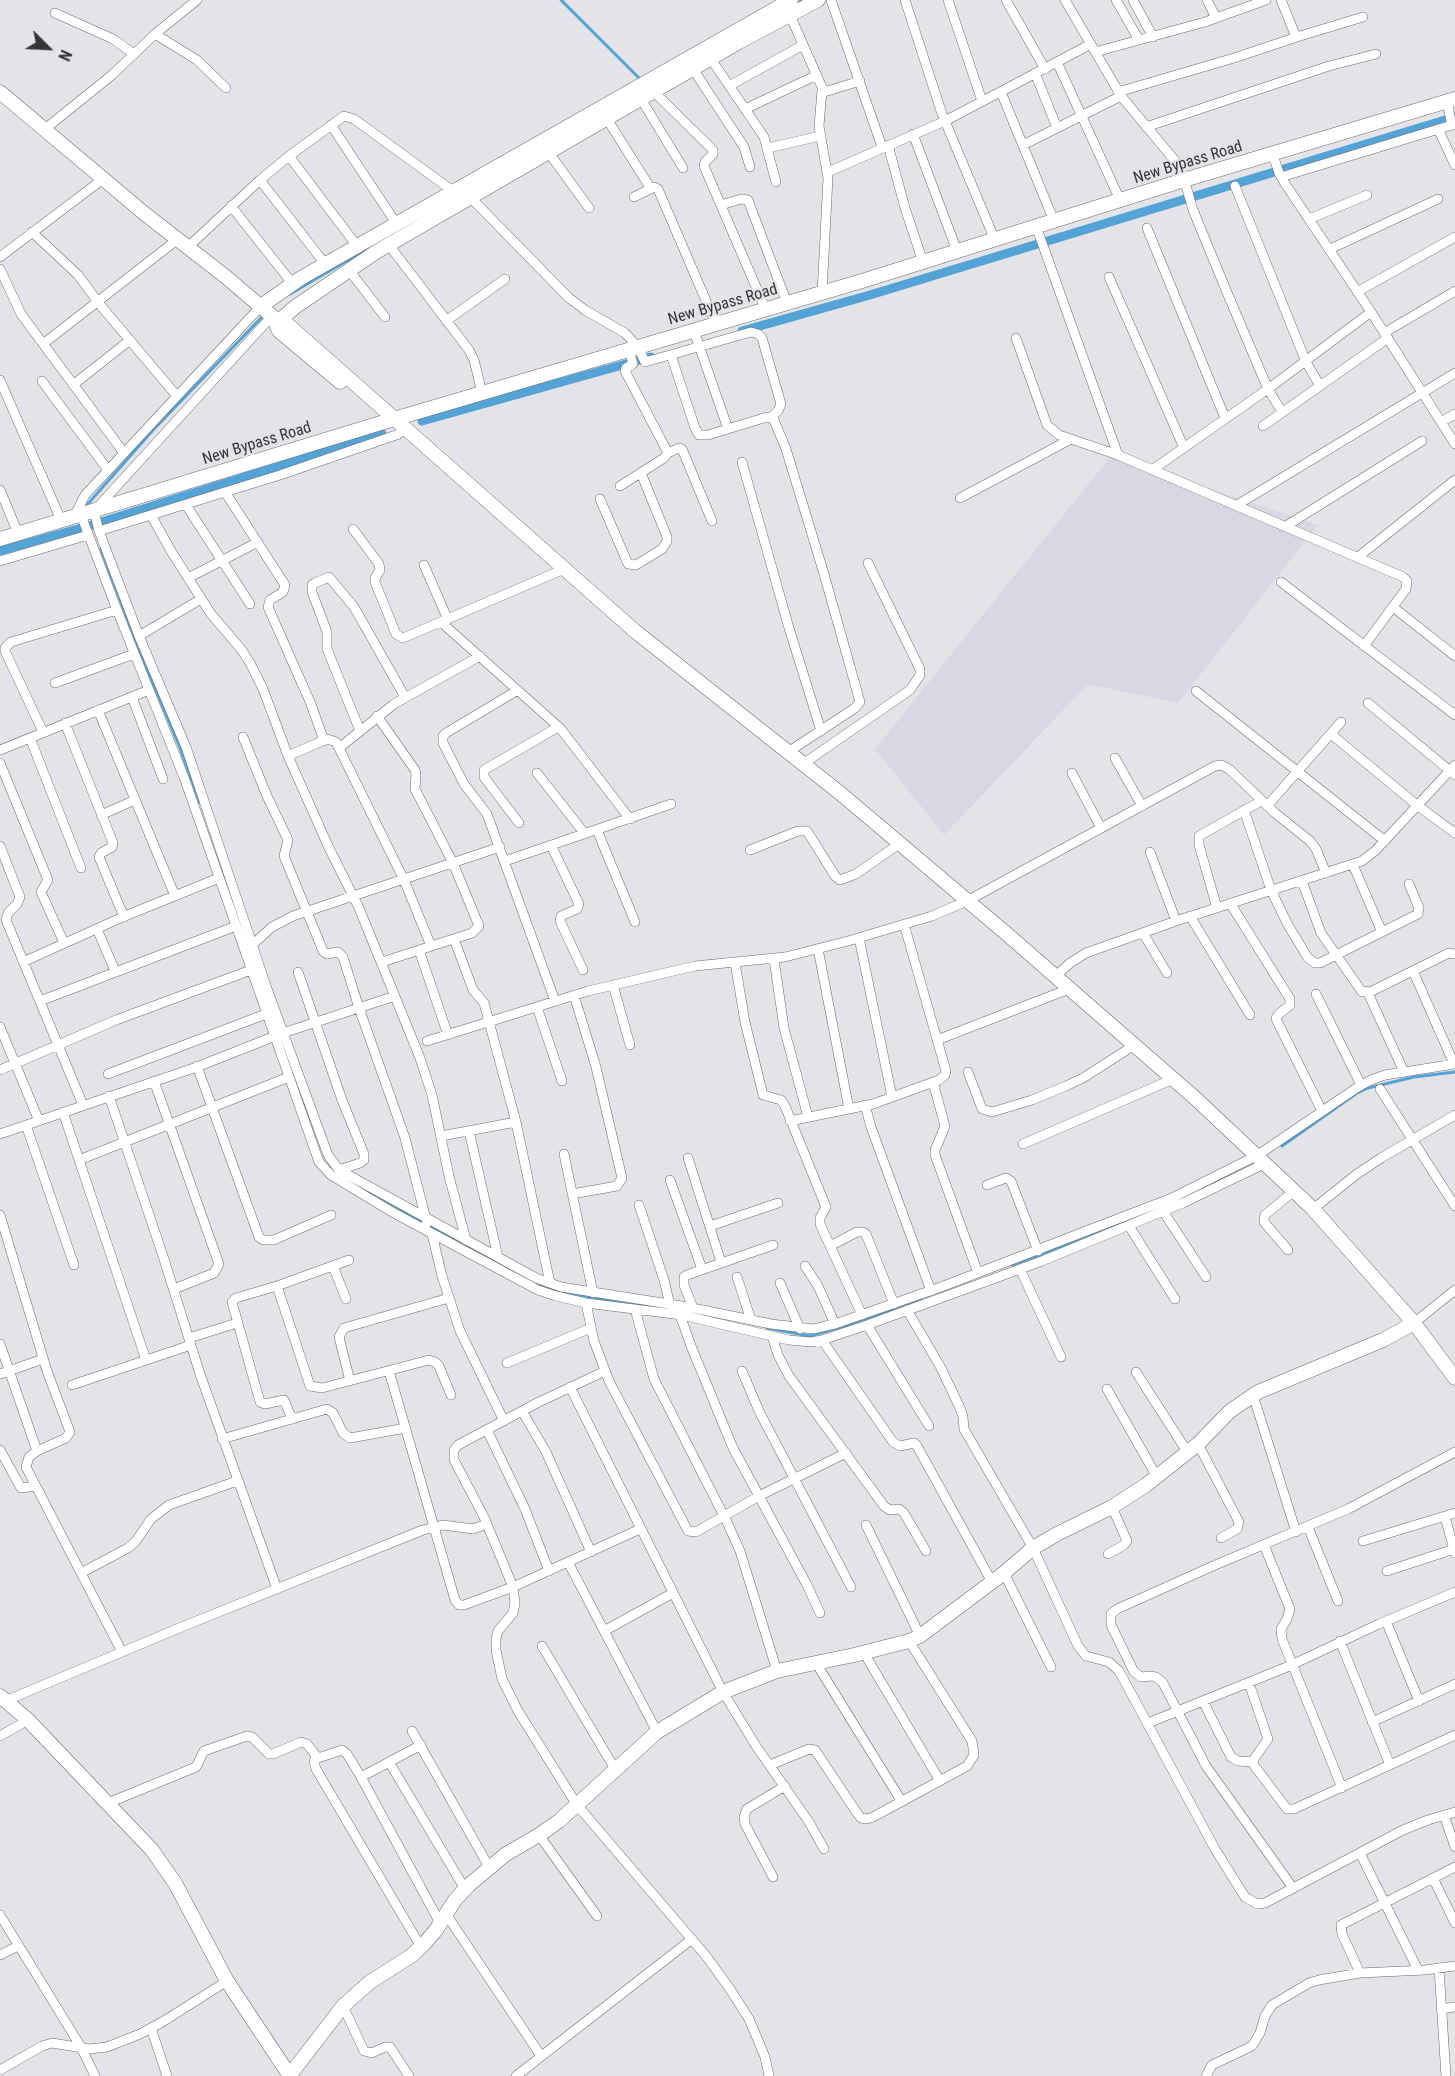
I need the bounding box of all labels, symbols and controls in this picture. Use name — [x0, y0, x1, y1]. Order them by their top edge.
north arrow — [18, 18, 78, 78]
text: N — [54, 47, 76, 64]
street label: New Bypass Road — [1131, 137, 1245, 189]
street label: New Bypass Road — [666, 280, 780, 330]
street label: New Bypass Road — [200, 418, 314, 470]

